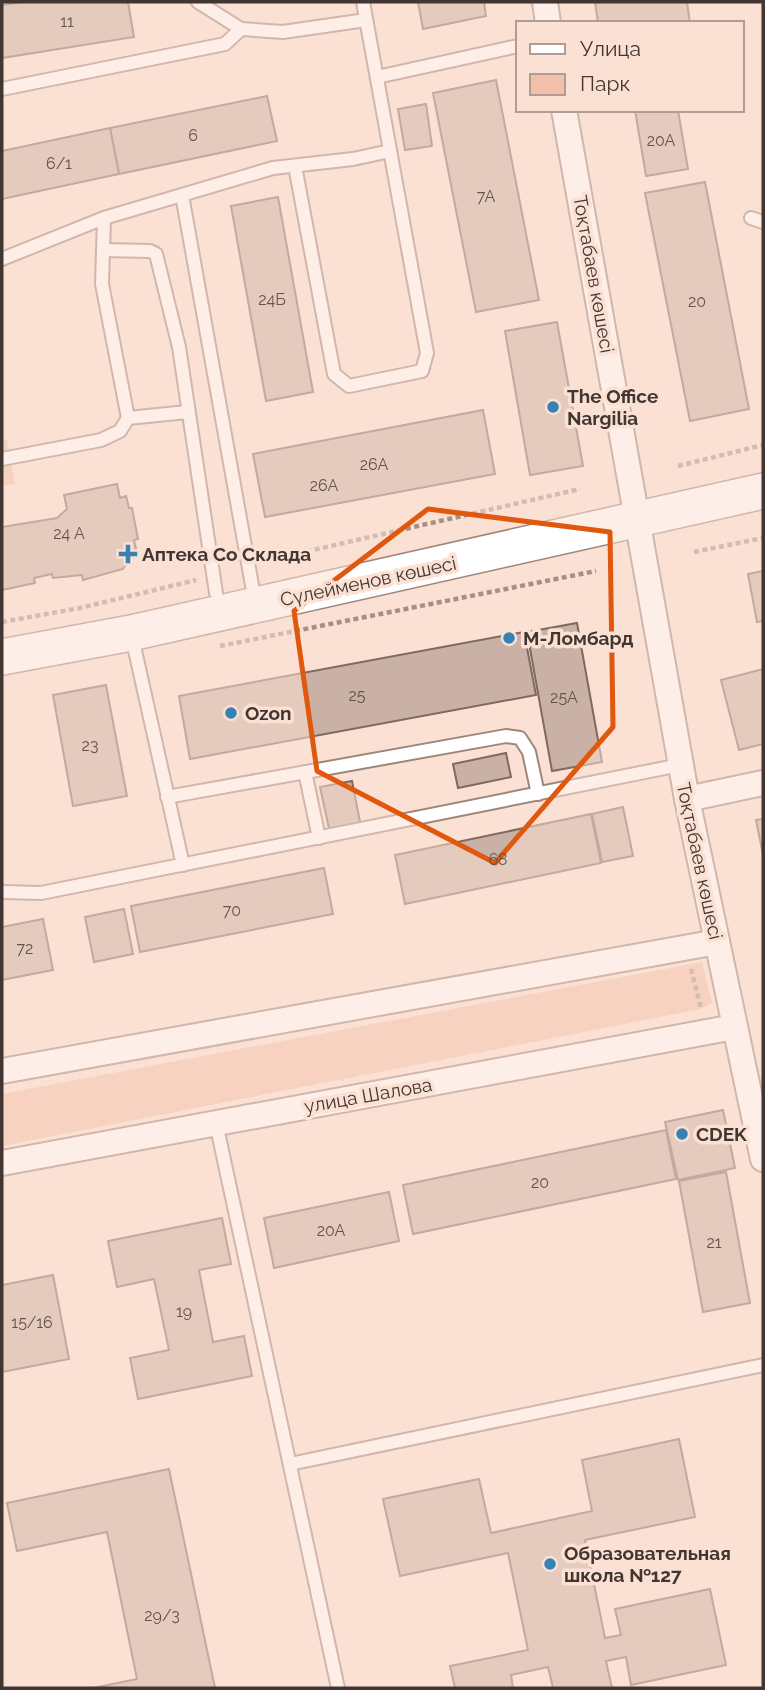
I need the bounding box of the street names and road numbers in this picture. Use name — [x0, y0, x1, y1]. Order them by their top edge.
street label: Тоқтабаев көшесі — [569, 193, 619, 355]
street label: Сүлейменов көшесі — [278, 552, 458, 610]
street label: Тоқтабаев көшесі — [673, 781, 727, 941]
street label: улица Шалова — [302, 1073, 434, 1117]

